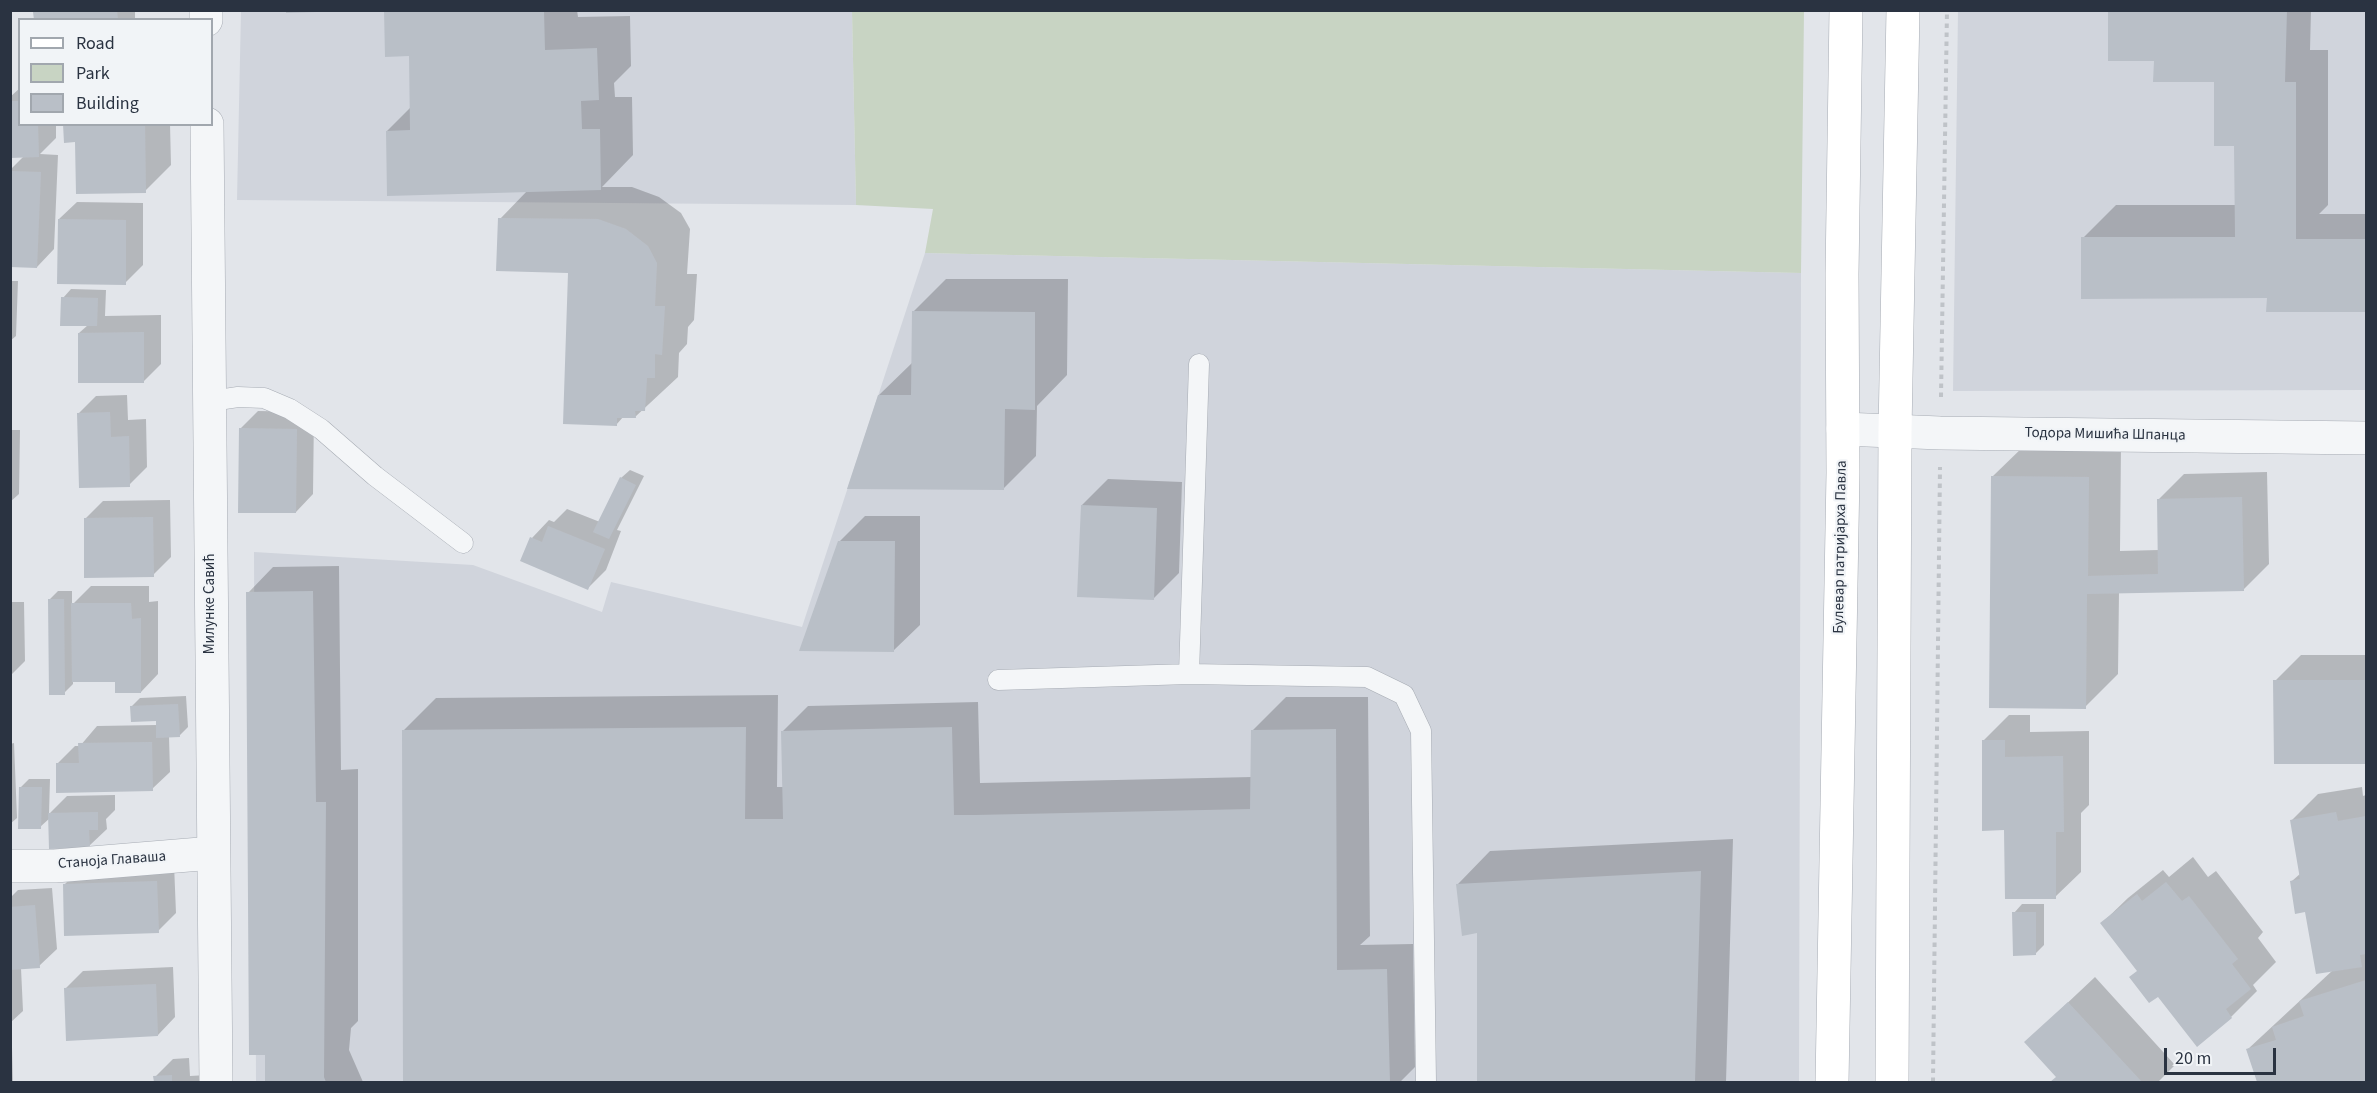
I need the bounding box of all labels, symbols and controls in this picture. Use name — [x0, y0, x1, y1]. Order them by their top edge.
legend — [18, 18, 213, 126]
text: Road — [76, 31, 115, 56]
text: Park — [76, 61, 110, 86]
text: Building — [76, 91, 139, 116]
street label: Тодора Мишића Шпанца — [2024, 425, 2186, 445]
street label: Булевар патријарха Павла — [1830, 460, 1852, 634]
street label: Милунке Савић — [202, 554, 220, 654]
street label: Станоја Главаша — [57, 848, 167, 874]
scale bar — [2167, 1036, 2280, 1074]
text: 20 m — [2175, 1046, 2211, 1071]

